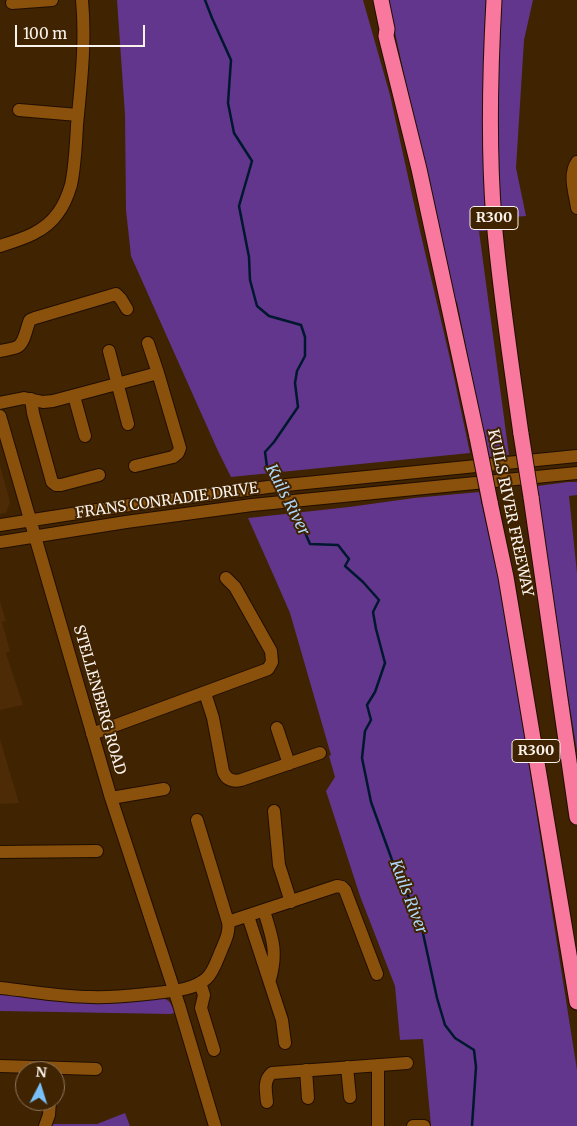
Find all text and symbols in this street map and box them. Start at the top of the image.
scale bar [18,15,148,47]
text: 100 m [23,24,67,43]
road number: R300 [470,207,518,230]
street label: KUILS RIVER FREEWAY [483,428,537,598]
water label: Kuils River [261,461,313,539]
street label: FRANS CONRADIE DRIVE [74,479,260,523]
street label: STELLENBERG ROAD [69,623,129,777]
road number: R300 [512,739,560,762]
water label: Kuils River [385,858,431,936]
north arrow [15,1061,65,1111]
text: N [35,1063,48,1082]

